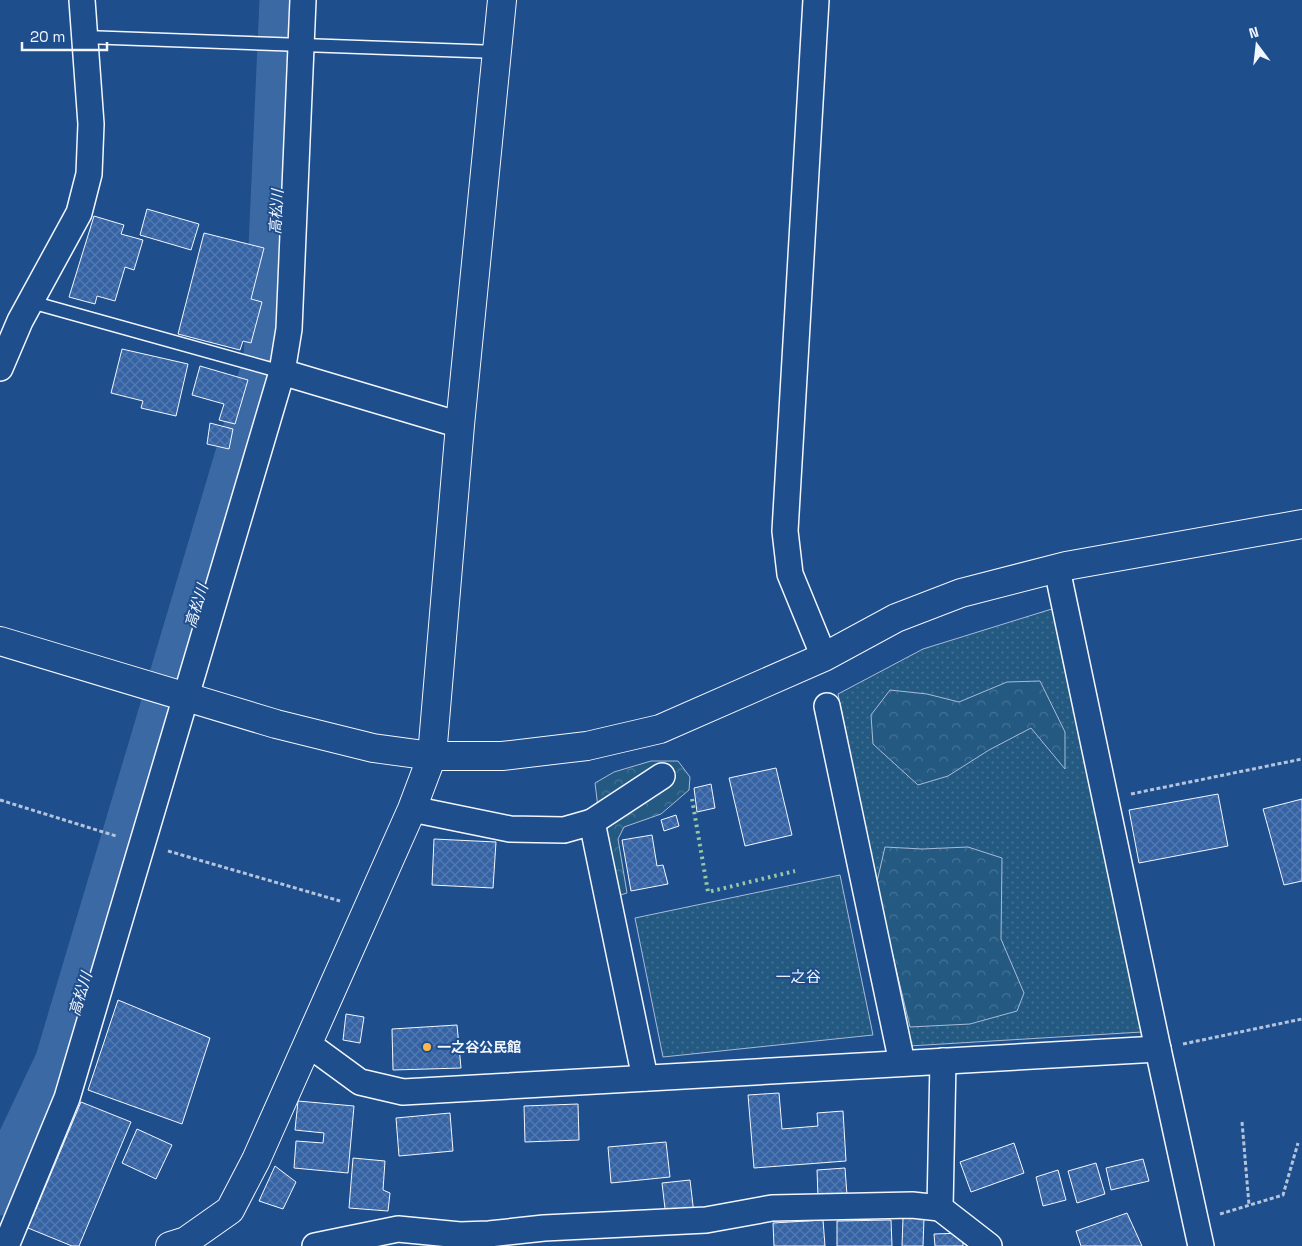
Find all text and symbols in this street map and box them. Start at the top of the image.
scale bar [22,20,108,52]
north arrow [1232,20,1282,70]
text: N [1247,23,1261,42]
text: 20 m [30,27,65,46]
water label: 高松川 [265,187,287,235]
water label: 高松川 [180,580,212,630]
district label: 一之谷 [775,967,821,986]
water label: 高松川 [64,968,96,1018]
place label: 一之谷公民館 [437,1038,521,1056]
marker: 一之谷公民館 [421,1041,433,1053]

